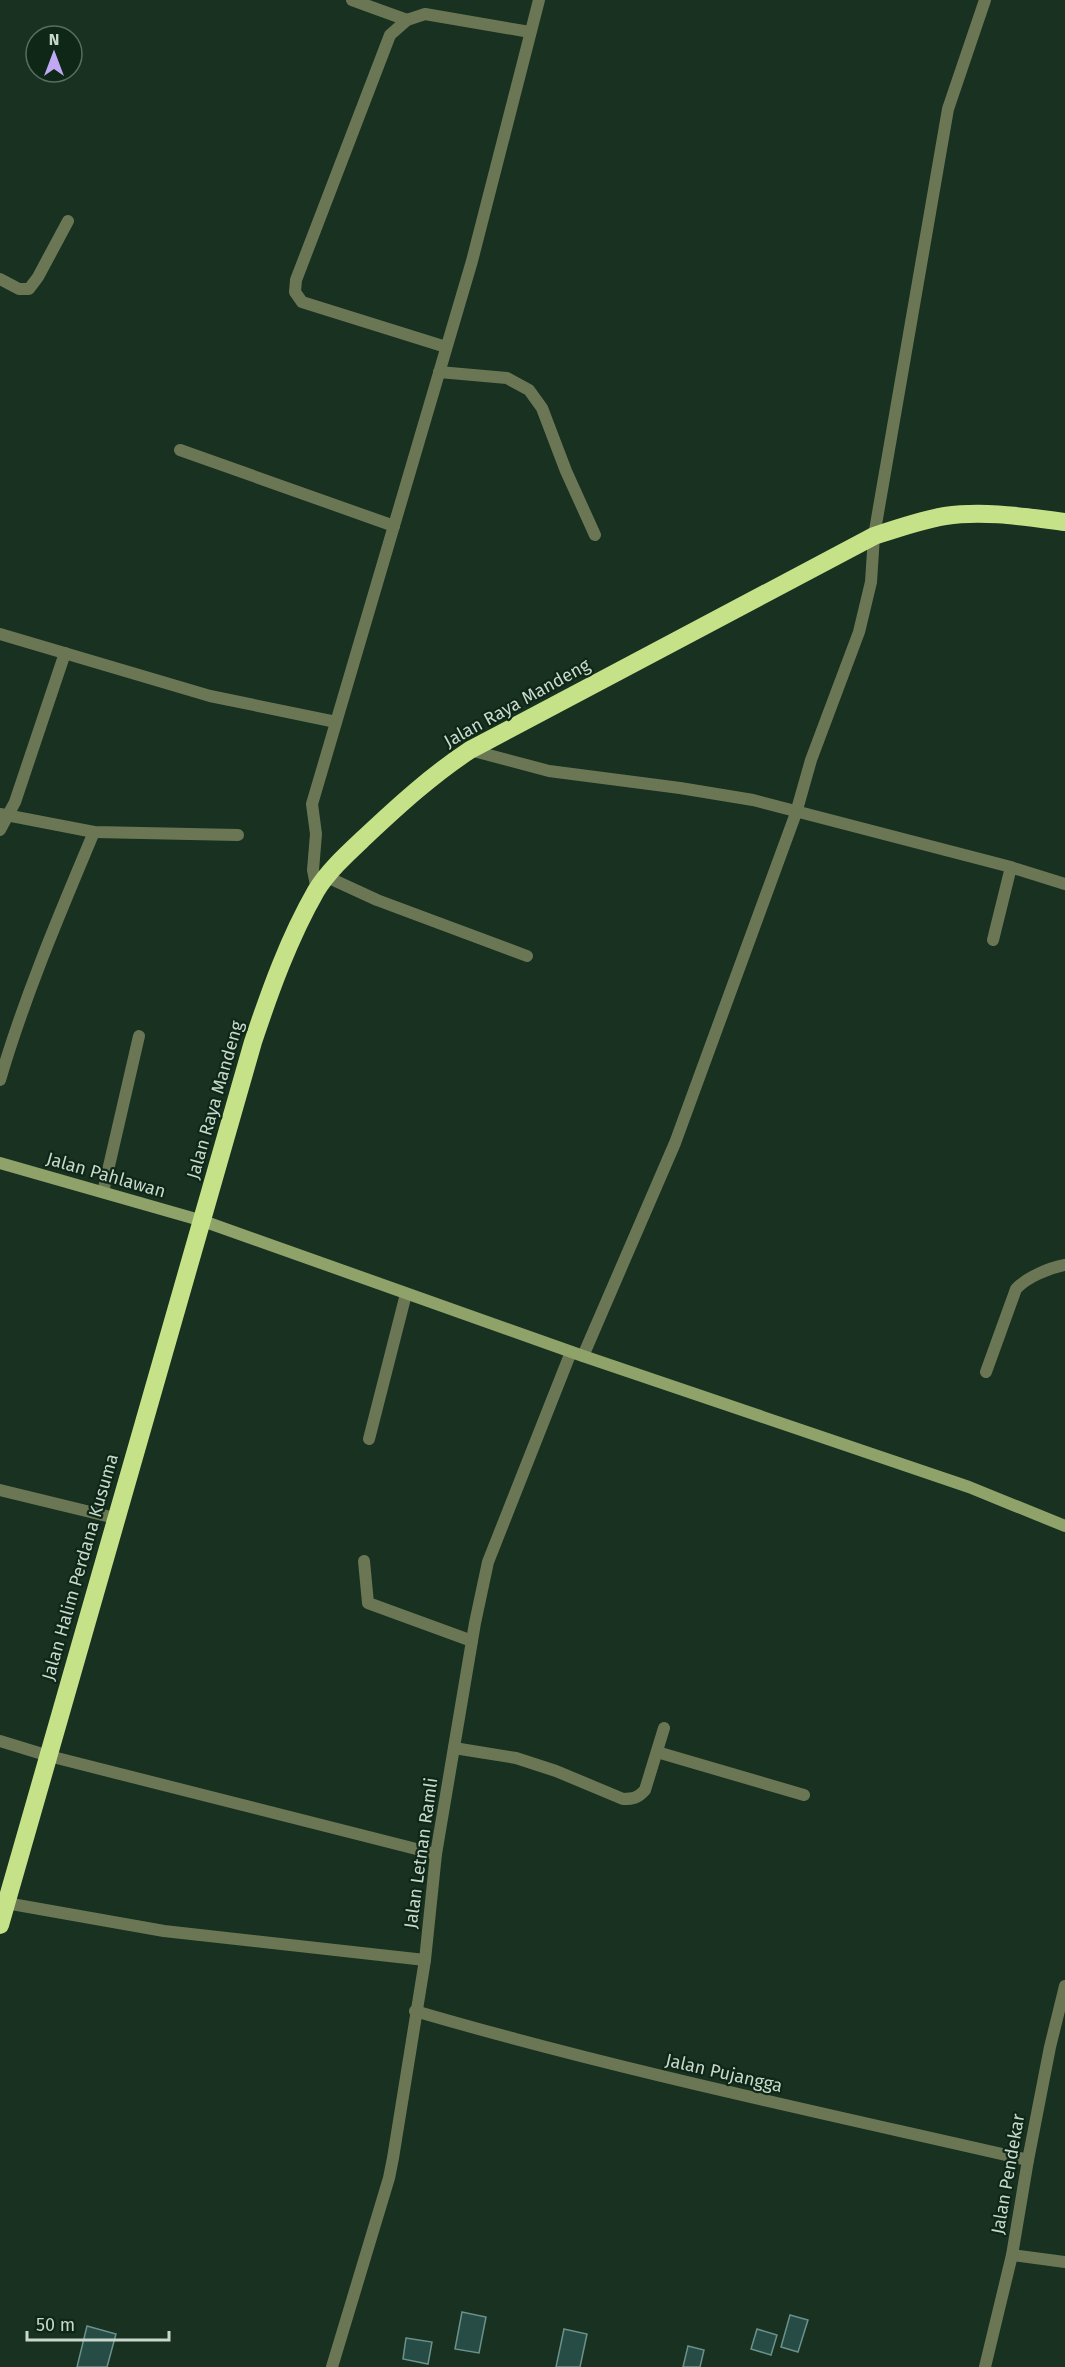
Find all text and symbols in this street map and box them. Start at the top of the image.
north arrow [24,24,84,84]
text: N [49,30,59,49]
street label: Jalan Raya Mandeng [440,653,594,752]
street label: Jalan Raya Mandeng [182,1018,248,1182]
street label: Jalan Pahlawan [44,1147,168,1203]
street label: Jalan Halim Perdana Kusuma [37,1451,123,1683]
street label: Jalan Letnan Ramli [400,1776,442,1930]
street label: Jalan Pujangga [663,2049,785,2097]
street label: Jalan Pendekar [987,2112,1029,2236]
scale bar [27,2304,170,2342]
text: 50 m [36,2314,75,2336]

